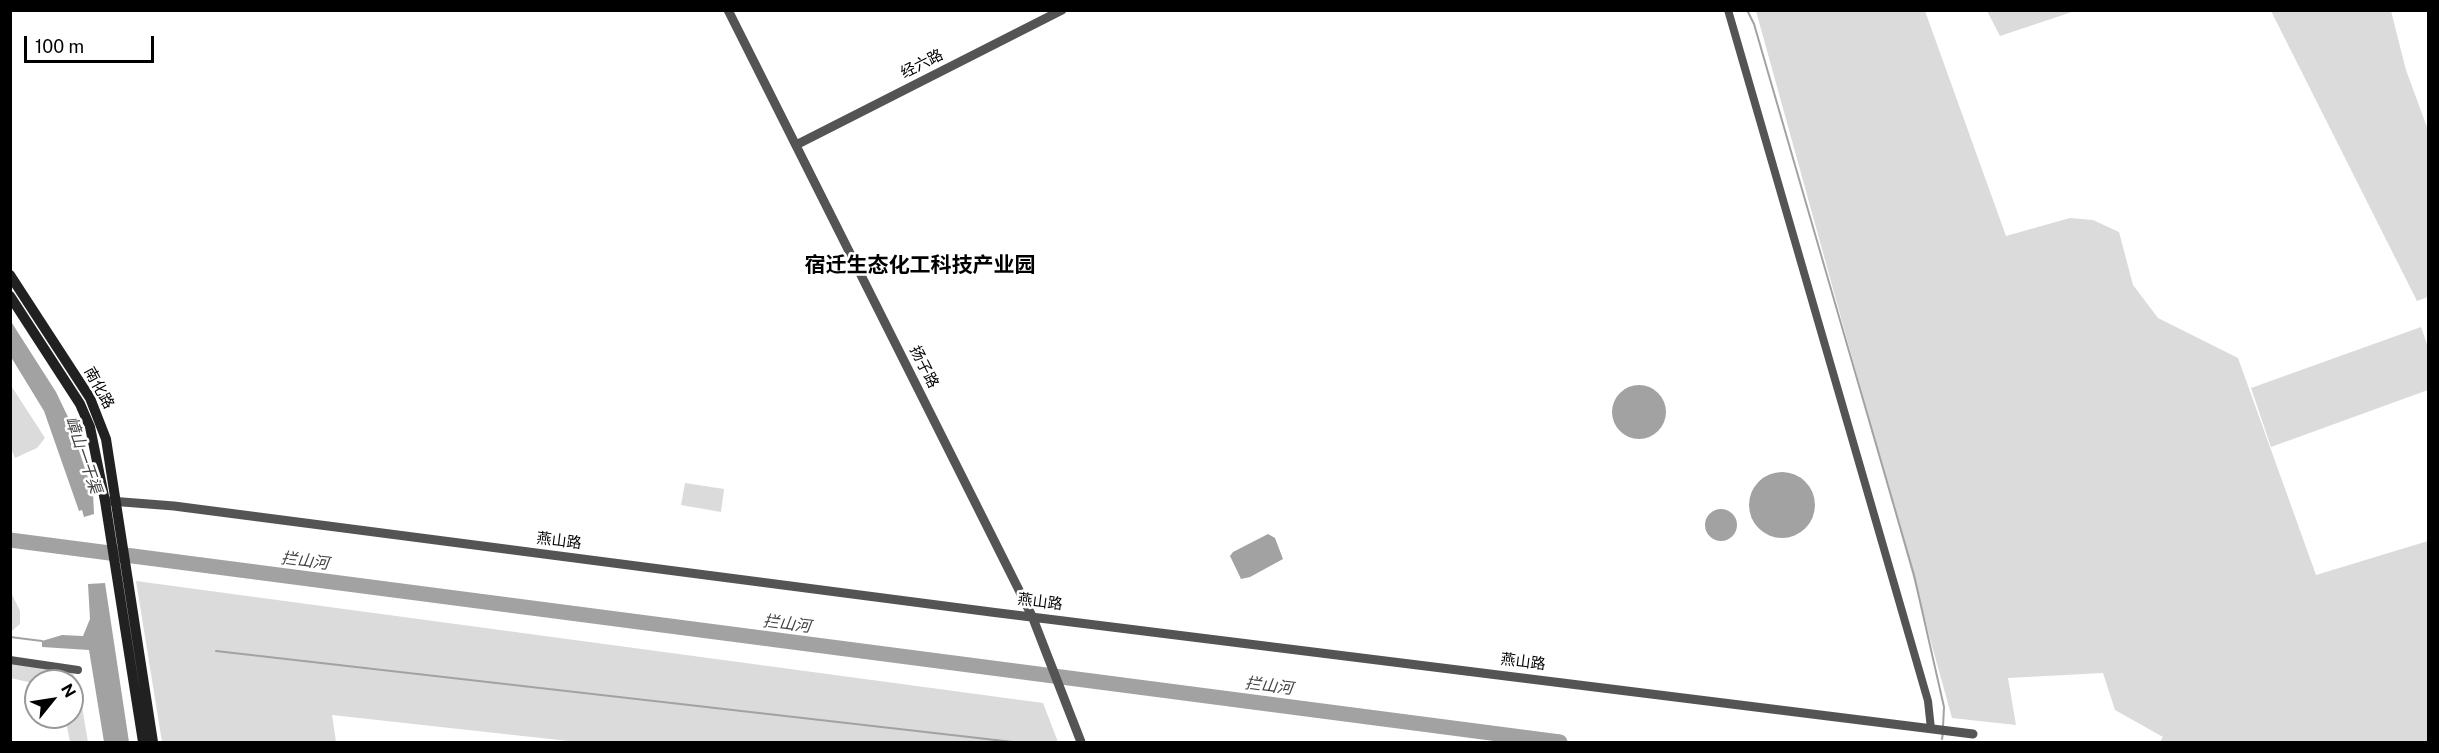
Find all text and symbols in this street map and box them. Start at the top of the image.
scale bar [27,24,158,62]
text: 100 m [35,36,84,57]
street label: 经六路 [898,46,946,82]
district label: 宿迁生态化工科技产业园 [805,253,1035,279]
street label: 扬子路 [906,343,942,391]
street label: 南化路 [80,364,118,412]
water label: 嶂山一干渠 [61,414,105,496]
street label: 燕山路 [536,529,582,553]
water label: 拦山河 [280,549,330,573]
street label: 燕山路 [1017,590,1063,614]
water label: 拦山河 [762,612,812,636]
street label: 燕山路 [1500,650,1546,674]
north arrow [24,669,84,729]
water label: 拦山河 [1244,674,1294,698]
text: N [57,681,80,701]

